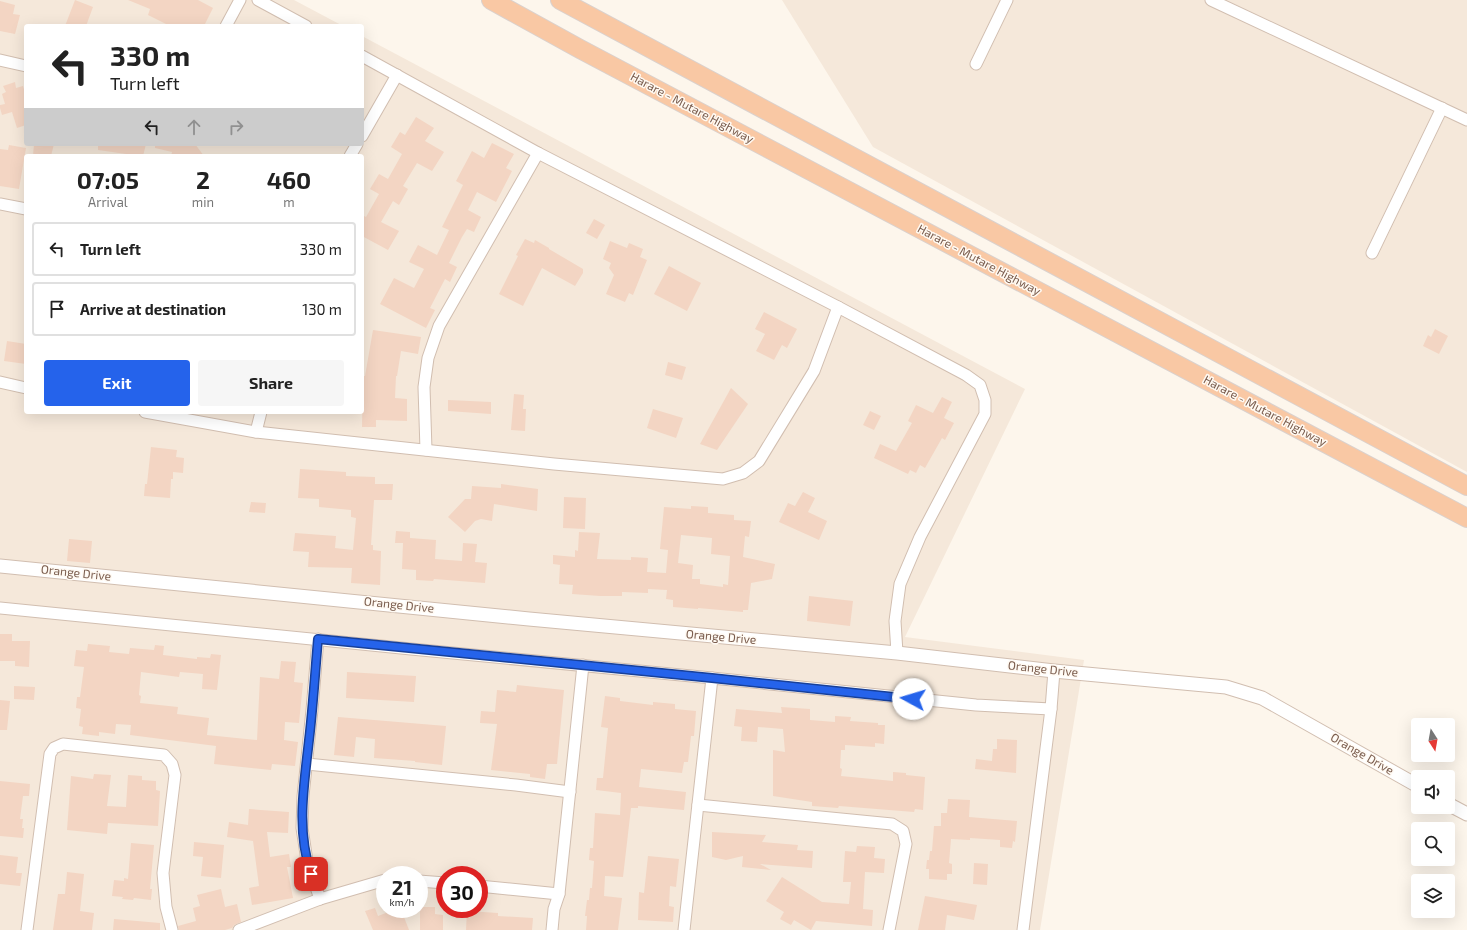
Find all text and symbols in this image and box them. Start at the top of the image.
text: 330 m [110,38,190,72]
icon: left [44,40,96,92]
street label: Harare - Mutare Highway [628,69,757,146]
text: Turn left [110,72,180,94]
icon: left [141,116,163,138]
icon: ahead [183,116,205,138]
icon: right [225,116,247,138]
text: 07:05 [77,165,139,194]
text: 2 [196,165,210,194]
text: 460 [267,165,311,194]
text: Arrival [88,194,128,210]
text: min [192,194,214,210]
text: m [283,194,295,210]
street label: Harare - Mutare Highway [915,221,1044,298]
icon: left [46,238,68,260]
text: Turn left [80,240,141,258]
text: 330 m [300,240,342,258]
icon: arrive [46,298,68,320]
text: Arrive at destination [80,300,226,318]
text: 130 m [302,300,342,318]
button: Exit [44,360,190,406]
button: Share [198,360,344,406]
street label: Harare - Mutare Highway [1201,372,1330,449]
street label: Orange Drive [40,561,112,583]
street label: Orange Drive [363,593,435,615]
street label: Orange Drive [685,626,757,646]
street label: Orange Drive [1007,657,1079,679]
position arrow [892,678,934,720]
north arrow [1411,718,1455,762]
map controls [1411,718,1455,918]
street label: Orange Drive [1328,729,1397,777]
button: sound [1411,770,1455,814]
button: search [1411,822,1455,866]
pin [294,857,328,891]
icon: arrive [300,863,322,885]
speed limit sign: 30 [436,866,488,918]
button: layers [1411,874,1455,918]
text: 21 [392,875,412,899]
text: km/h [390,896,414,908]

